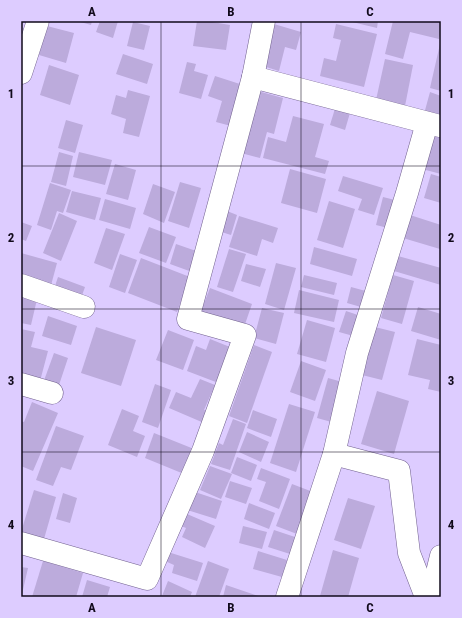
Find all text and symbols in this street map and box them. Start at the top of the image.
text: A [88,4,96,19]
text: B [227,4,235,19]
text: C [366,4,374,19]
text: 1 [8,86,14,101]
text: 1 [448,86,454,101]
text: 2 [8,230,15,245]
text: 2 [448,230,455,245]
text: 3 [8,373,14,388]
text: 3 [448,373,454,388]
text: 4 [8,517,15,532]
text: 4 [448,517,455,532]
text: A [88,600,96,615]
text: B [227,600,235,615]
text: C [366,600,374,615]

